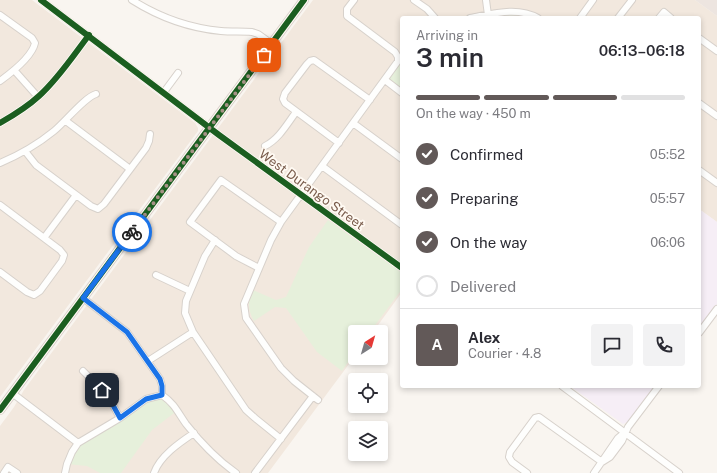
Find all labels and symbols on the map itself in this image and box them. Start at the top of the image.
pin [247,38,281,72]
street label: West Durango Street [256,146,367,233]
courier [112,212,152,252]
north arrow [348,325,388,365]
pin [85,373,119,407]

